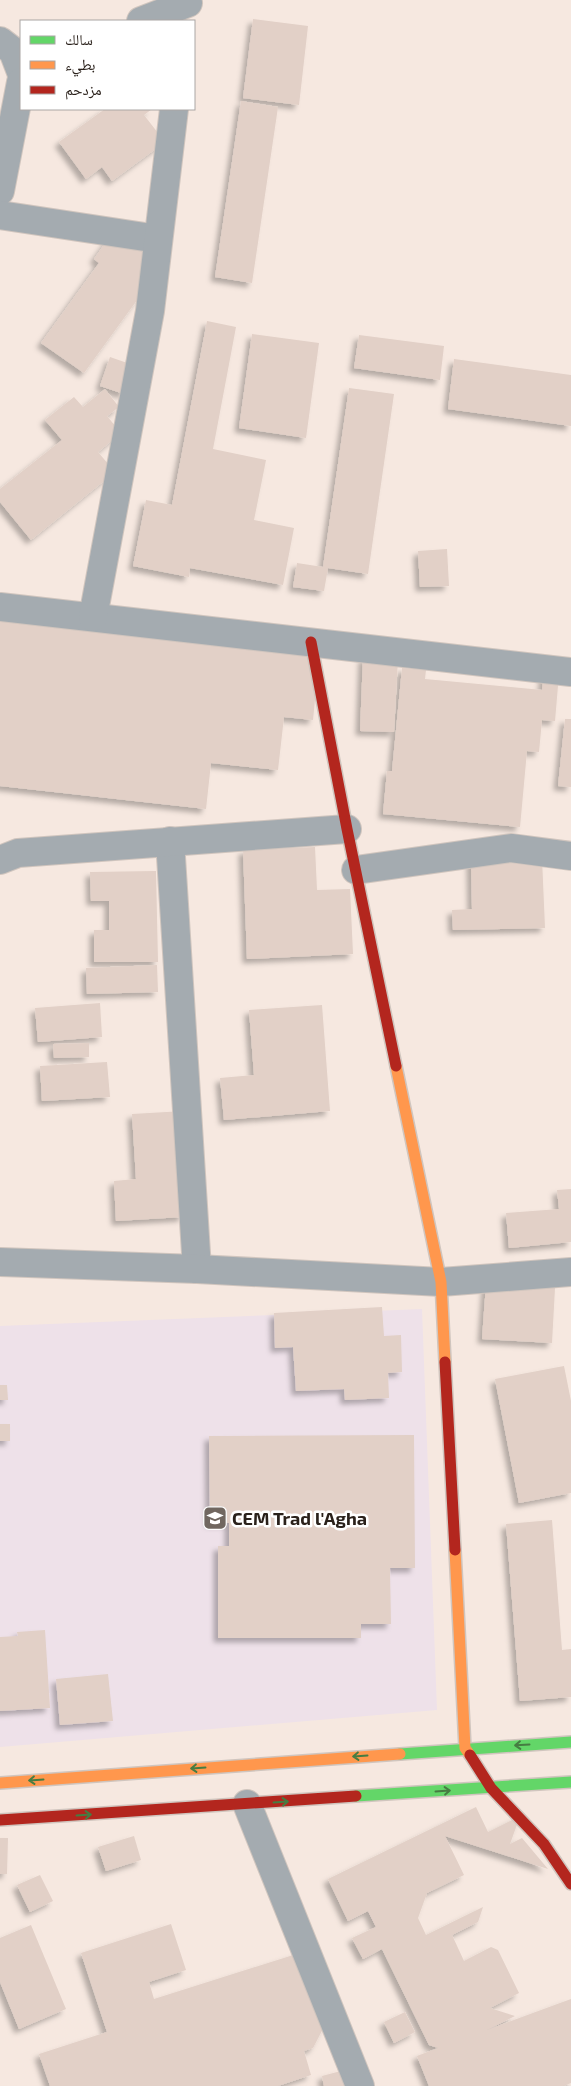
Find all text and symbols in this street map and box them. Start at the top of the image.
legend [20,20,195,110]
text: سالك [65,30,93,48]
text: بطيء [65,55,95,77]
text: مزدحم [65,80,102,100]
school or university icon: CEM Trad l'Agha [202,1505,228,1531]
place label: CEM Trad l'Agha [232,1507,367,1529]
one-way arrow [515,1740,531,1749]
one-way arrow [352,1751,368,1761]
one-way arrow [190,1763,206,1773]
one-way arrow [28,1775,44,1785]
one-way arrow [434,1786,450,1795]
one-way arrow [272,1797,288,1806]
one-way arrow [75,1810,91,1819]

